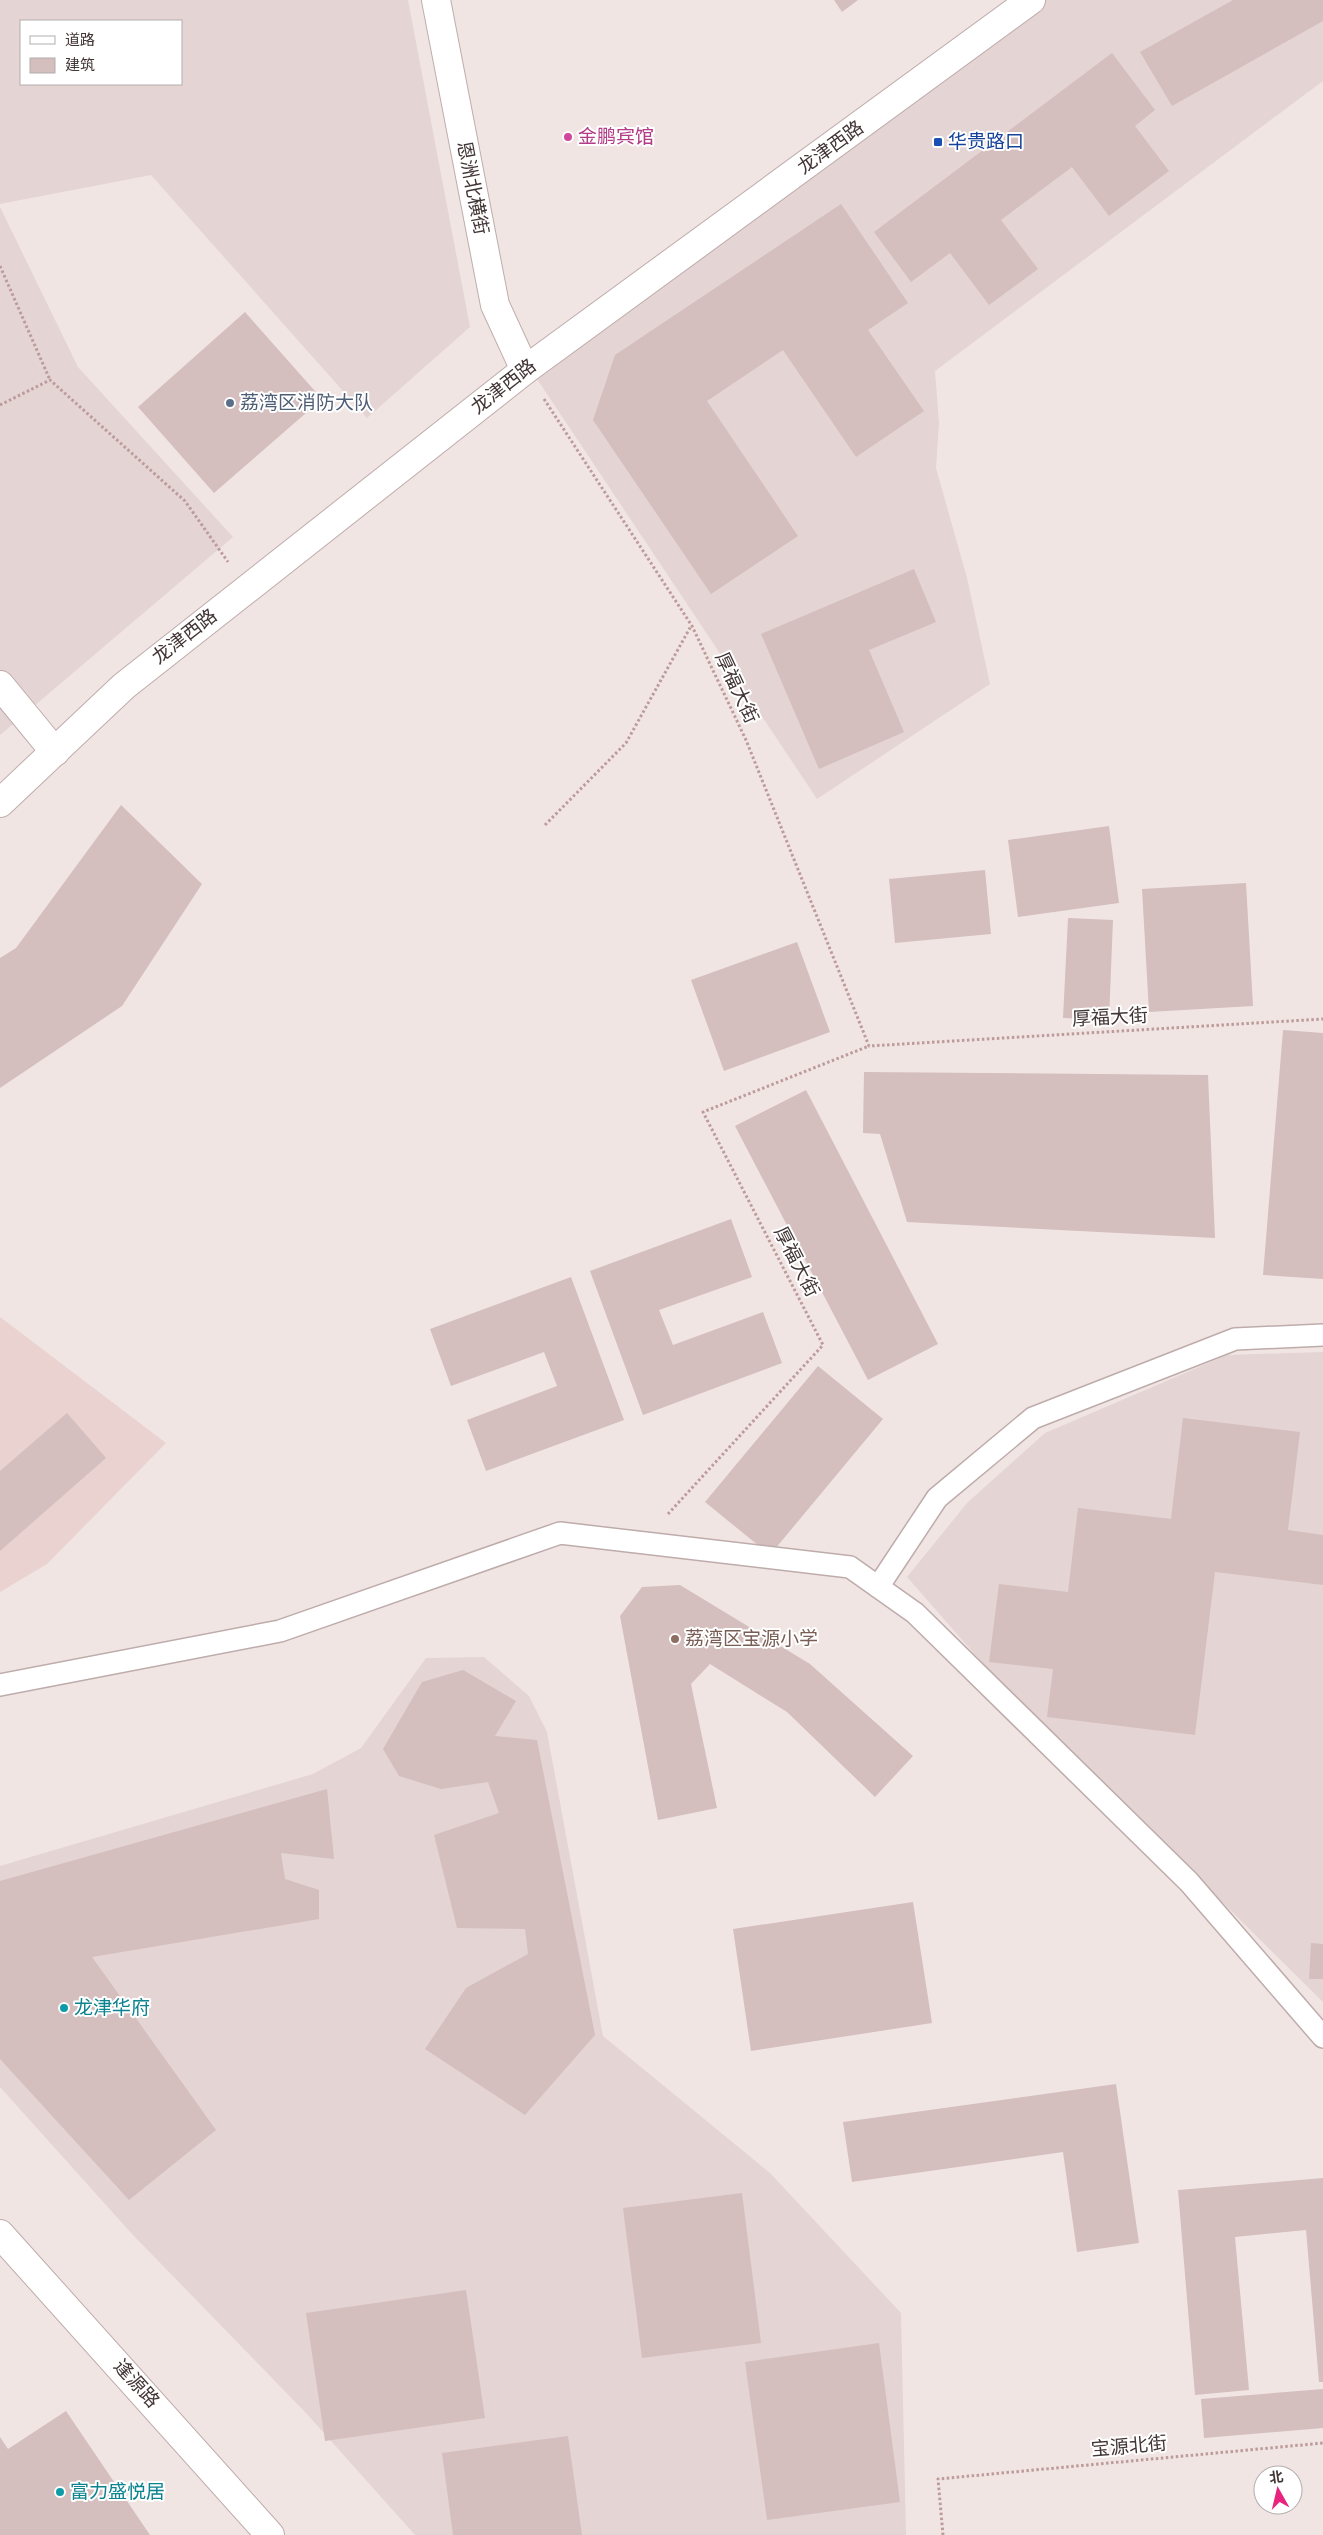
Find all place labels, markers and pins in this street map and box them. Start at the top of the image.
place label: 金鹏宾馆 [578,126,654,147]
marker: 金鹏宾馆 [562,131,574,143]
place label: 华贵路口 [948,131,1024,152]
marker: 华贵路口 [932,136,944,148]
place label: 荔湾区消防大队 [240,392,373,413]
marker: 荔湾区消防大队 [224,397,236,409]
place label: 荔湾区宝源小学 [685,1628,818,1649]
marker: 荔湾区宝源小学 [669,1633,681,1645]
place label: 龙津华府 [74,1997,150,2018]
marker: 龙津华府 [58,2002,70,2014]
place label: 富力盛悦居 [70,2481,165,2502]
marker: 富力盛悦居 [54,2486,66,2498]

